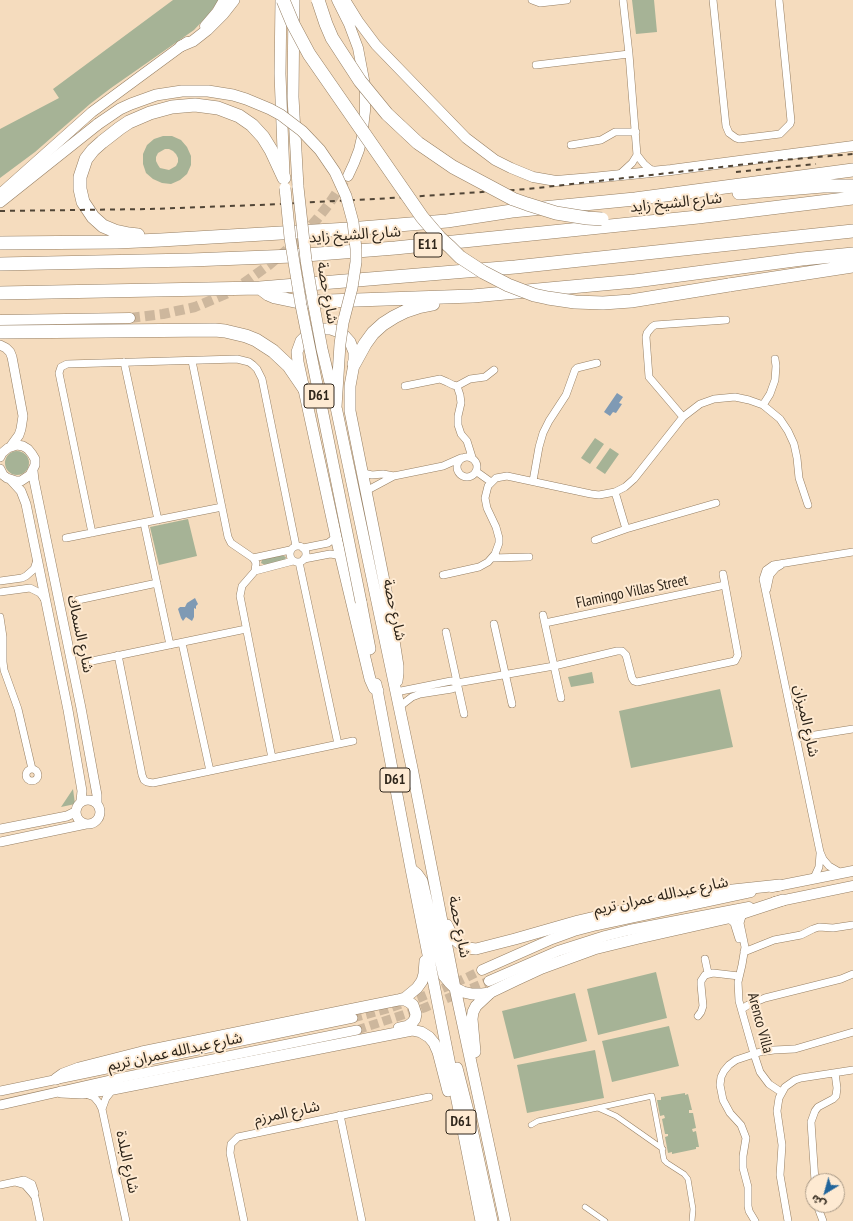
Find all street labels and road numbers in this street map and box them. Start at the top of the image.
street label: شارع الشيخ زايد [629,189,723,217]
street label: شارع الشيخ زايد [308,223,402,247]
road number: E11 [414,233,442,257]
street label: شارع حصة [313,261,341,325]
road number: D61 [304,384,334,408]
street label: Flamingo Villas Street [574,571,690,613]
street label: شارع حصة [379,577,409,643]
street label: شارع السماك [63,594,97,674]
street label: شارع الميزان [790,683,822,759]
road number: D61 [380,768,410,792]
street label: شارع عبدالله عمران تريم [592,873,730,919]
street label: شارع حصة [444,894,474,960]
street label: Arenco Villa [743,991,777,1055]
street label: شارع عبدالله عمران تريم [106,1029,244,1075]
street label: شارع المرزم [253,1097,321,1129]
road number: D61 [446,1110,476,1134]
street label: شارع البلدة [112,1129,142,1195]

